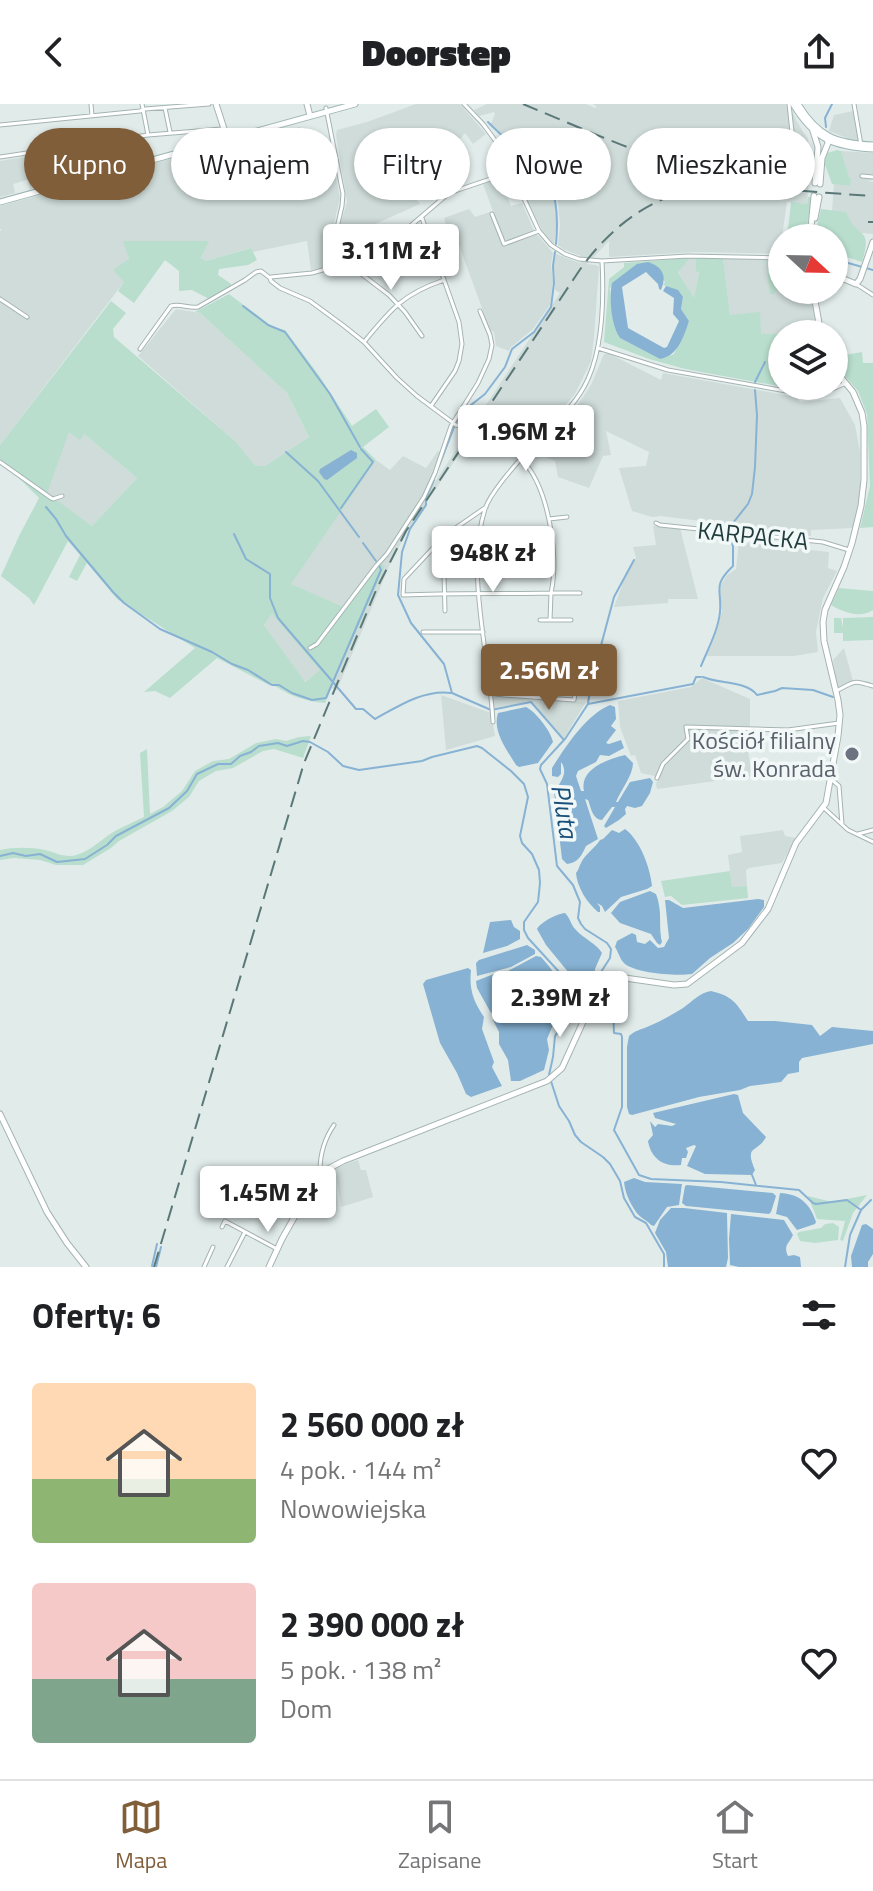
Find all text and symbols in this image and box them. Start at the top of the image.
text: Doorstep [362,25,511,80]
icon: back [32,30,76,74]
icon: share [797,30,841,74]
chip: Kupno [24,128,155,200]
chip: Wynajem [171,128,338,200]
chip: Filtry [354,128,470,200]
chip: Nowe [486,128,611,200]
chip: Mieszkanie [627,128,815,200]
pin: 3.11M zł [308,224,474,292]
north arrow [768,224,848,304]
map controls [768,224,848,400]
text: 3.11M zł [341,230,441,269]
button: layers [768,320,848,400]
pin: 1.96M zł [443,405,609,473]
text: 1.96M zł [476,411,576,450]
street label: KARPACKA [696,511,810,559]
pin: 948K zł [419,526,567,594]
text: 948K zł [450,532,536,571]
pin: 2.56M zł [466,644,632,712]
text: 2.56M zł [499,650,599,689]
place label: Kościół filialny św. Konrada [692,722,836,786]
marker: Kościół filialny św. Konrada [843,745,861,763]
water label: Pluta [541,781,589,843]
pin: 2.39M zł [477,971,643,1039]
text: 2.39M zł [510,977,610,1016]
pin: 1.45M zł [185,1166,351,1234]
text: 1.45M zł [218,1172,318,1211]
text: Oferty: 6 [32,1289,161,1341]
icon: filters [797,1293,841,1337]
text: 2 560 000 zł [280,1398,464,1450]
icon: home [96,1415,192,1511]
icon: heart [797,1441,841,1485]
text: 4 pok. · 144 m² [280,1450,441,1489]
text: Nowowiejska [280,1489,426,1528]
text: 2 390 000 zł [280,1598,464,1650]
icon: home [96,1615,192,1711]
icon: heart [797,1641,841,1685]
text: 5 pok. · 138 m² [280,1650,441,1689]
text: Dom [280,1689,332,1728]
tab: Mapa [115,1795,167,1877]
tab: Zapisane [398,1795,481,1877]
tab: Start [712,1795,758,1877]

